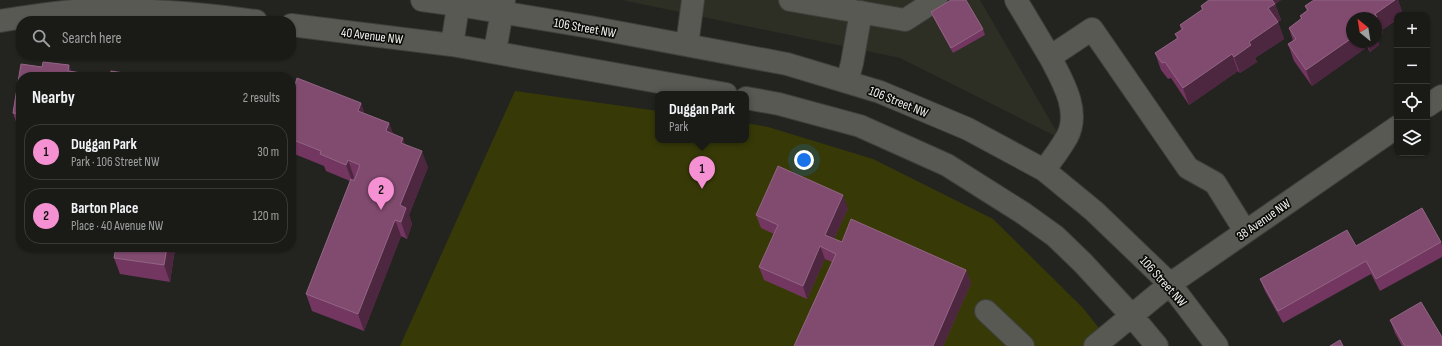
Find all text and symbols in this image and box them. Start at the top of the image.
north arrow [1346,12,1382,48]
map controls [1394,12,1430,156]
button: + [1394,12,1430,48]
street label: 106 Street NW [553,15,618,41]
search box [16,16,296,60]
street label: 40 Avenue NW [340,24,404,48]
icon: search [30,27,52,49]
text: Search here [62,29,122,48]
button: − [1394,48,1430,84]
street label: 106 Street NW [867,83,931,121]
button: locate [1394,84,1430,120]
text: Nearby [32,88,75,108]
text: 2 results [243,90,280,106]
popup [655,91,749,143]
text: Duggan Park [669,100,735,119]
text: Park [669,119,688,135]
button: layers [1394,120,1430,156]
text: Duggan Park [71,135,137,154]
text: 1 [43,144,49,160]
text: 30 m [257,144,279,160]
your location [794,150,814,170]
text: Park · 106 Street NW [71,154,159,170]
pin: 1 [689,156,715,189]
pin: 2 [368,177,394,210]
street label: 38 Avenue NW [1234,195,1294,244]
text: Barton Place [71,199,138,218]
text: 2 [43,208,49,224]
text: 120 m [253,208,279,224]
text: Place · 40 Avenue NW [71,218,163,234]
street label: 106 Street NW [1136,253,1191,311]

